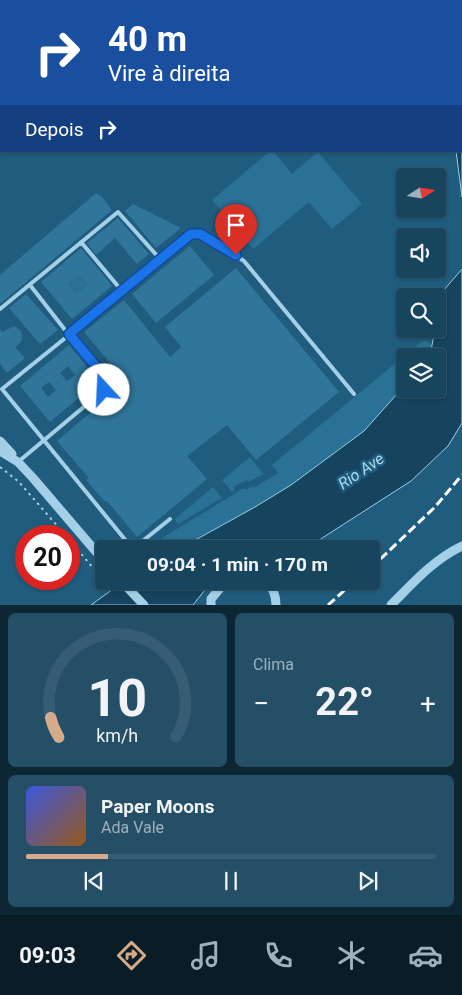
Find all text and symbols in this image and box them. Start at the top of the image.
text: 40 m [108,19,187,60]
icon: right [25,20,90,85]
text: Vire à direita [108,61,230,86]
icon: right [93,115,121,143]
text: Depois [25,118,83,141]
north arrow [396,168,446,218]
map controls [396,168,446,398]
pin [215,204,257,255]
icon: arrive [222,211,250,239]
button: sound [396,228,446,278]
button: search [396,288,446,338]
button: layers [396,348,446,398]
position arrow [77,363,129,415]
water label: Rio Ave [334,449,388,493]
speed limit sign: 20 [15,525,80,590]
text: 09:04 · 1 min · 170 m [147,553,328,576]
text: Clima [253,655,294,674]
text: 10 [88,668,147,729]
text: 22° [315,680,374,724]
text: − [253,687,269,720]
text: + [420,687,436,720]
text: km/h [97,725,138,746]
text: Paper Moons [101,795,214,818]
text: Ada Vale [101,818,164,837]
icon: previous [80,867,108,895]
icon: pause [217,867,245,895]
icon: next [354,867,382,895]
icon: directions [114,938,149,973]
icon: music [188,938,223,973]
icon: phone [261,938,296,973]
icon: climate [334,938,369,973]
icon: car [408,938,443,973]
text: 09:03 [19,943,76,968]

